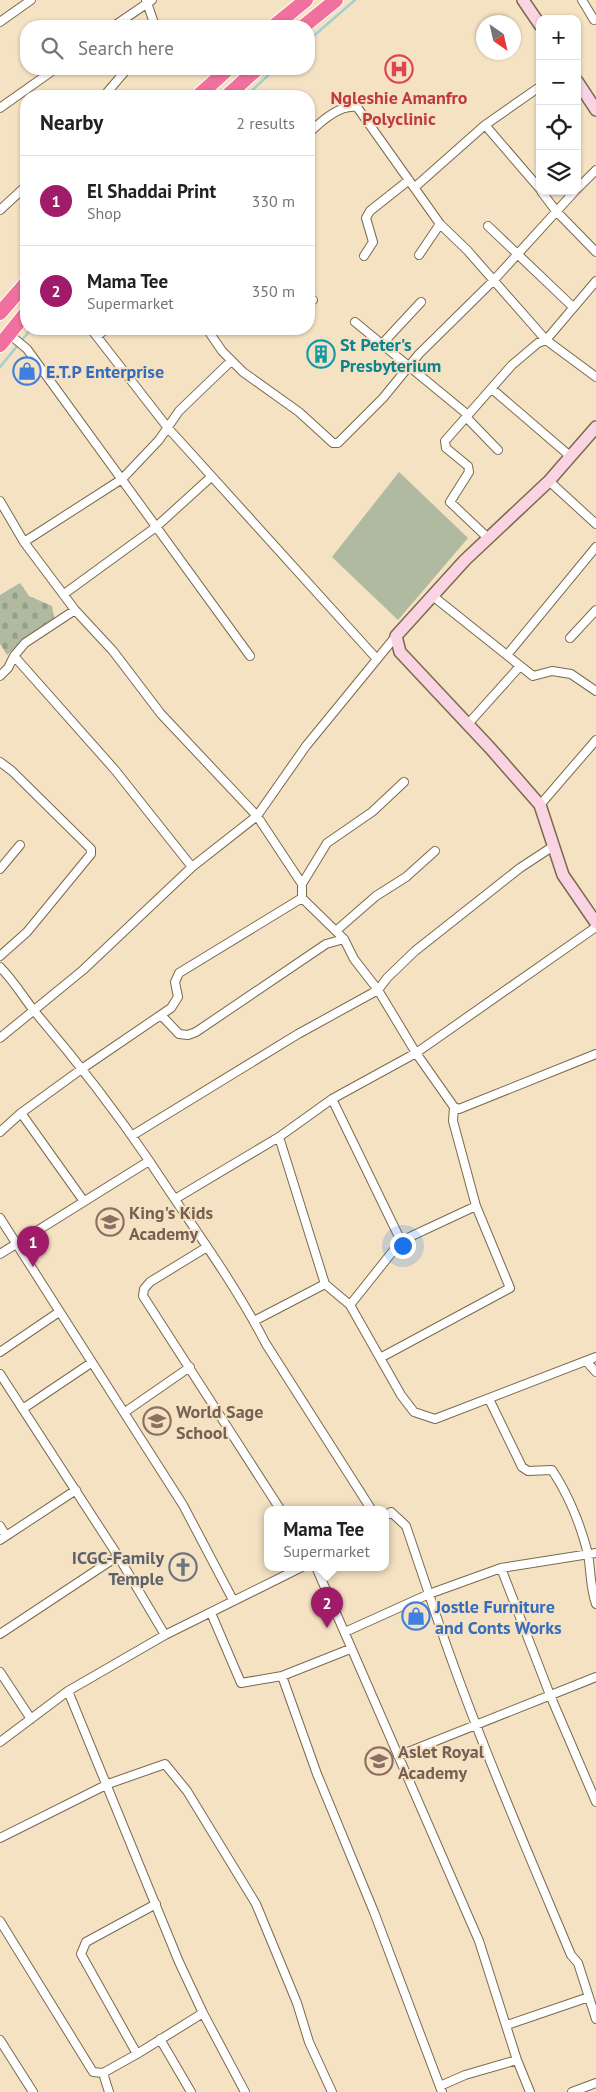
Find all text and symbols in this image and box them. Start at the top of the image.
north arrow [476,15,521,60]
map controls [536,15,581,195]
button: + [536,15,581,60]
search box [20,20,315,75]
icon: search [38,34,66,62]
text: Search here [78,36,174,60]
hospital icon: Ngleshie Amanfro Polyclinic [384,54,414,84]
button: − [536,60,581,105]
place label: Ngleshie Amanfro Polyclinic [330,86,468,130]
button: locate [536,105,581,150]
text: Nearby [40,109,103,136]
text: 2 results [236,113,295,133]
button: layers [536,150,581,195]
text: El Shaddai Print [87,179,216,203]
text: 1 [51,191,61,211]
text: 330 m [252,191,295,211]
text: Shop [87,203,121,223]
text: Mama Tee [87,269,168,293]
text: 2 [51,281,61,301]
text: 350 m [252,281,295,301]
text: Supermarket [87,293,174,313]
place label: St Peter's Presbyterium [340,333,441,377]
building icon: St Peter's Presbyterium [306,339,336,369]
shop icon: E.T.P Enterprise [12,356,42,386]
place label: E.T.P Enterprise [46,360,164,383]
place label: King's Kids Academy [129,1201,214,1245]
school or university icon: King's Kids Academy [95,1207,125,1237]
pin: 1 [17,1226,49,1267]
your location [390,1233,416,1259]
place label: World Sage School [176,1400,263,1444]
school or university icon: World Sage School [142,1406,172,1436]
popup [264,1506,389,1571]
text: Mama Tee [283,1517,364,1541]
text: Supermarket [283,1541,370,1561]
place label: ICGC-Family Temple [72,1546,164,1590]
church icon: ICGC-Family Temple [168,1552,198,1582]
pin: 2 [311,1587,343,1628]
place label: Jostle Furniture and Conts Works [434,1595,562,1639]
shop icon: Jostle Furniture and Conts Works [401,1601,431,1631]
place label: Aslet Royal Academy [398,1740,485,1784]
school or university icon: Aslet Royal Academy [364,1746,394,1776]

